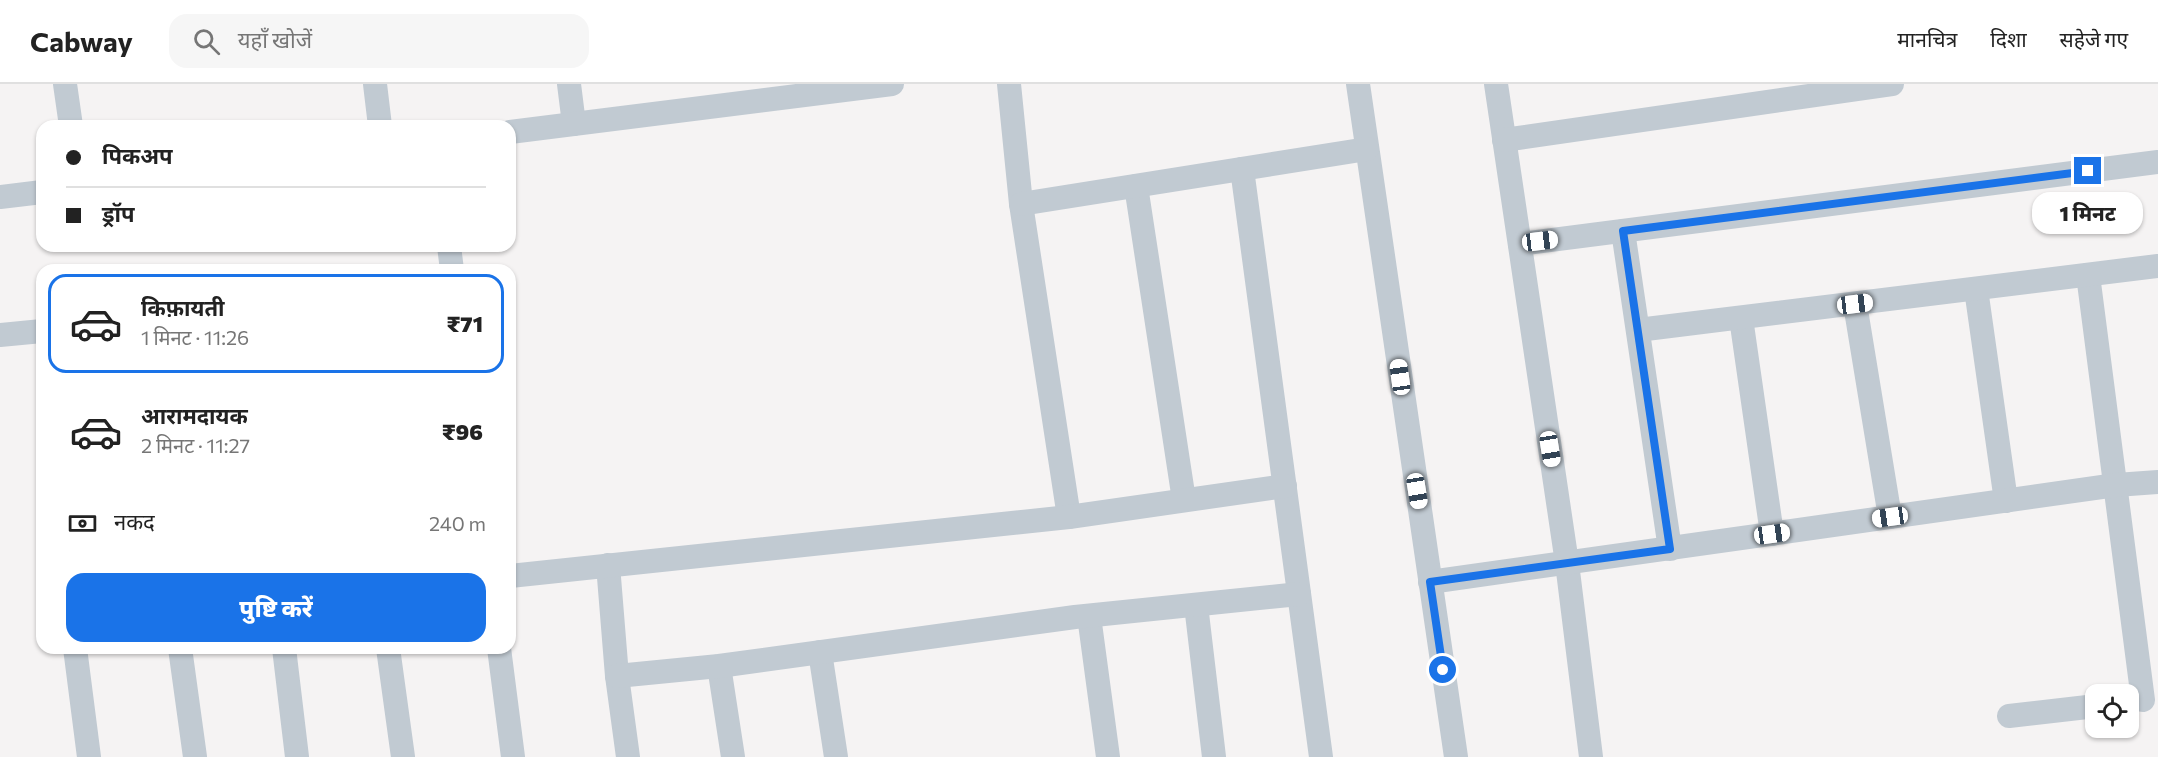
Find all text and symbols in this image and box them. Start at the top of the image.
search box [169,14,589,68]
text: Cabway [30,24,133,58]
icon: search [190,25,223,58]
text: यहाँ खोजें [238,26,312,53]
text: मानचित्र [1897,26,1957,51]
text: दिशा [1990,26,2027,51]
text: सहेजे गए [2060,26,2128,51]
text: पिकअप [102,142,173,169]
route end [2074,157,2101,184]
callout: 1 मिनट [2032,192,2144,234]
text: ड्रॉप [102,200,135,227]
text: 1 मिनट [2059,201,2116,225]
car [1521,230,1559,252]
car [1836,293,1874,315]
text: किफ़ायती [141,294,225,321]
icon: car [69,297,123,351]
text: ₹71 [446,310,483,337]
text: 1 मिनट · 11:26 [141,325,249,349]
car [1389,358,1411,396]
text: आरामदायक [141,402,248,429]
icon: car [69,405,123,459]
text: ₹96 [442,418,483,445]
car [1538,430,1562,468]
text: 2 मिनट · 11:27 [141,433,250,457]
car [1405,472,1429,510]
car [1871,506,1909,528]
icon: cash [66,507,99,540]
text: नकद [114,508,155,535]
text: 240 m [429,511,486,535]
car [1753,523,1791,545]
button: पुष्टि करें [66,573,486,642]
route start [1429,656,1456,683]
map controls [2085,684,2139,738]
button: locate [2085,684,2139,738]

